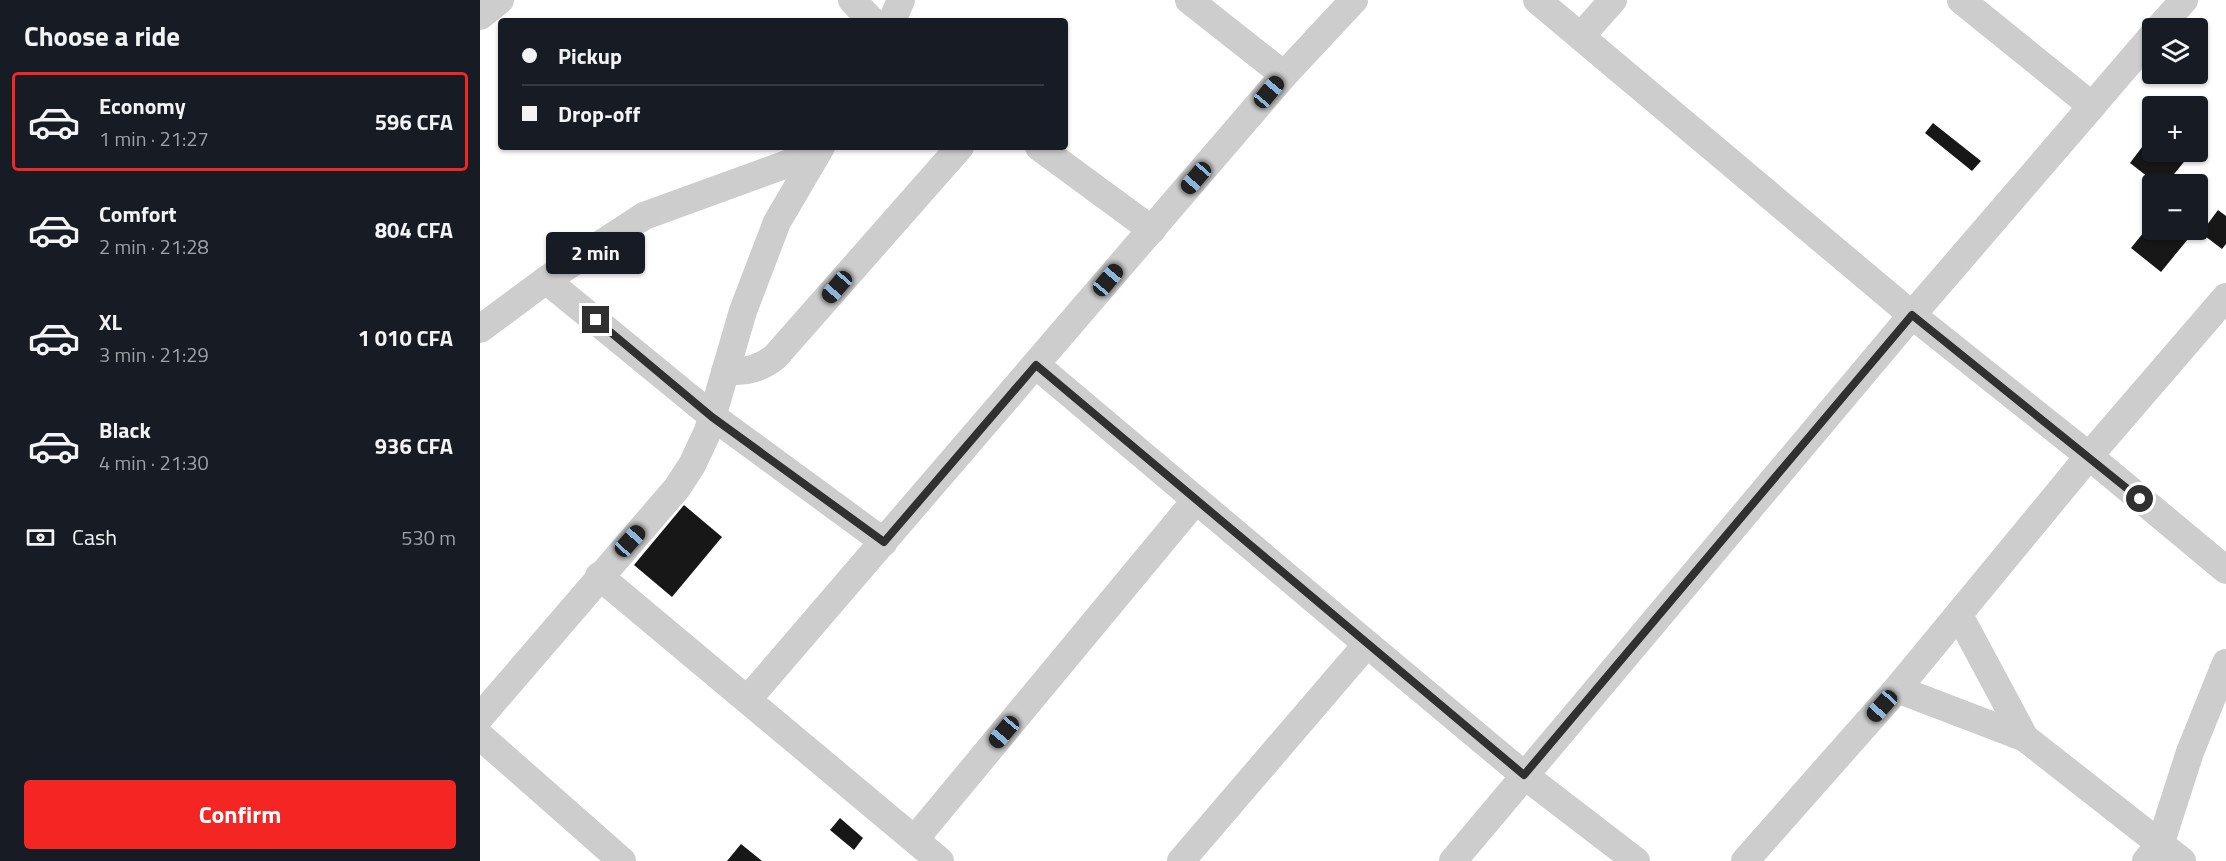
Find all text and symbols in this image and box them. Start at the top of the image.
text: Choose a ride [24,15,180,56]
map controls [2142,18,2208,240]
button: layers [2142,18,2208,84]
text: Pickup [558,39,622,73]
car [1251,72,1287,112]
text: Economy [99,89,186,123]
icon: car [27,95,81,149]
button: + [2142,96,2208,162]
text: Drop-off [558,97,640,131]
text: 596 CFA [375,105,453,139]
text: 1 min · 21:27 [99,123,209,154]
car [1177,159,1215,197]
button: − [2142,174,2208,240]
text: Comfort [99,197,177,231]
icon: car [27,203,81,257]
text: 804 CFA [375,213,453,247]
text: 2 min · 21:28 [99,231,209,262]
callout: 2 min [546,233,646,275]
text: 2 min [571,237,620,268]
car [1090,260,1126,300]
car [818,268,856,306]
text: XL [99,305,122,339]
route end [582,306,609,333]
icon: car [27,311,81,365]
text: 1 010 CFA [358,321,453,355]
text: 3 min · 21:29 [99,339,209,370]
text: Black [99,413,151,447]
icon: car [27,419,81,473]
text: 936 CFA [375,429,453,463]
text: 4 min · 21:30 [99,447,209,478]
route start [2126,485,2153,512]
text: Cash [72,520,117,554]
icon: cash [24,521,57,554]
text: 530 m [401,522,456,553]
car [611,522,649,560]
car [1863,687,1901,725]
car [986,712,1022,752]
button: Confirm [24,780,456,849]

